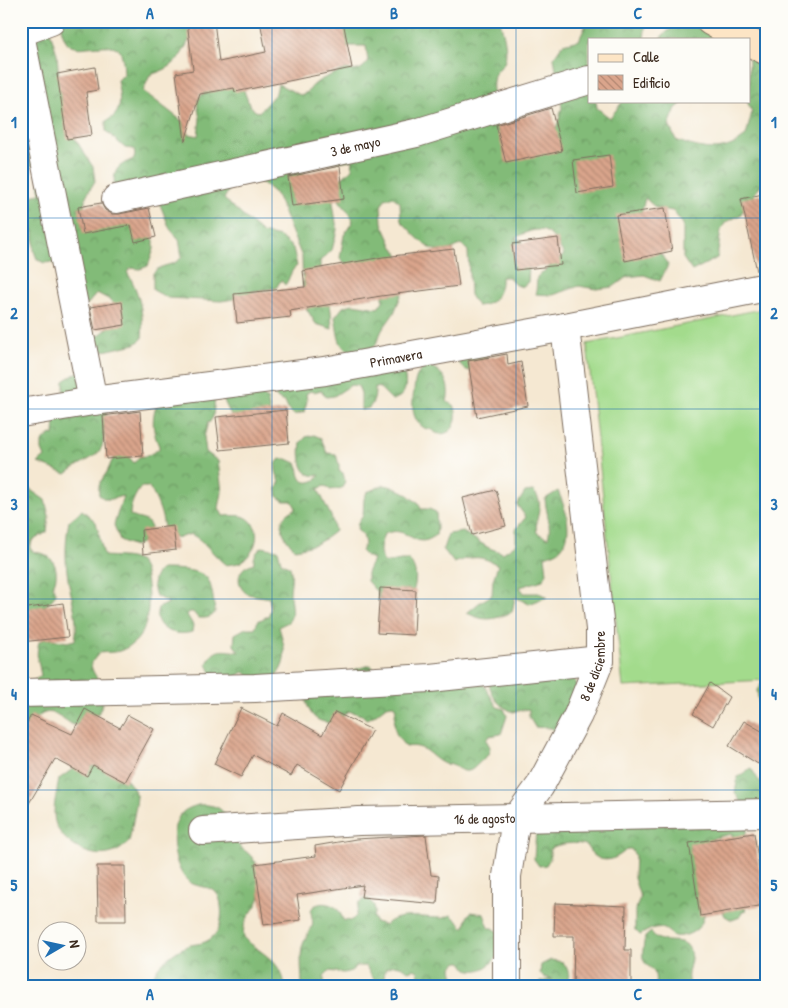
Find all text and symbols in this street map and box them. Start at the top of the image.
text: A [146,2,154,24]
text: B [390,2,398,24]
text: C [634,2,643,24]
legend [588,38,750,102]
text: Calle [633,46,660,67]
text: Edificio [633,72,670,93]
text: 1 [11,111,17,133]
text: 1 [771,111,777,133]
street label: 3 de mayo [329,131,382,161]
text: 2 [10,302,18,324]
text: 2 [770,302,778,324]
street label: Primavera [368,343,424,372]
text: 3 [10,493,18,515]
text: 3 [770,493,778,515]
street label: 8 de diciembre [575,631,610,704]
text: 4 [11,683,17,705]
text: 4 [771,683,777,705]
street label: 16 de agosto [454,808,516,828]
text: 5 [11,874,18,896]
text: 5 [771,874,778,896]
north arrow [38,920,88,970]
text: N [65,939,85,950]
text: A [146,983,154,1005]
text: B [390,983,398,1005]
text: C [634,983,643,1005]

